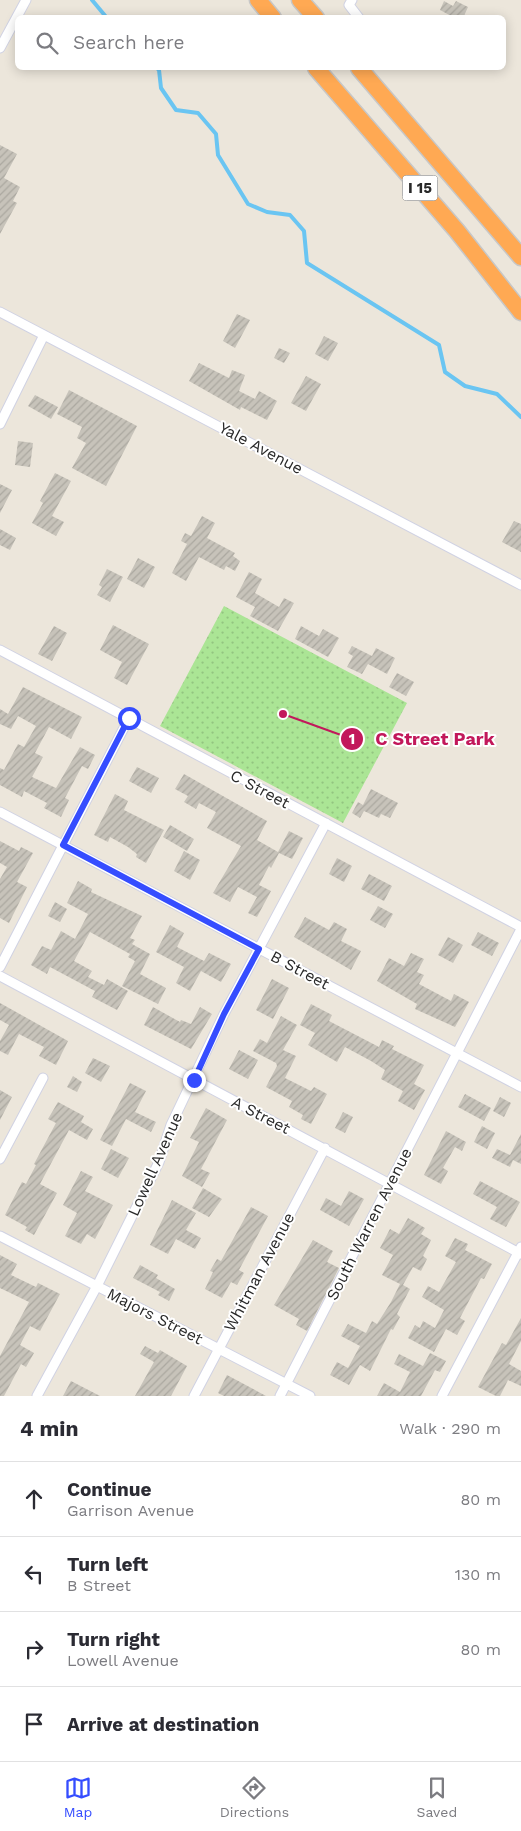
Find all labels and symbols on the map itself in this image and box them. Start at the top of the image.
road number: I 15 [402,176,438,200]
street label: Yale Avenue [216,418,306,478]
route start [118,707,141,730]
callout: C Street Park [340,722,504,755]
text: C Street Park [375,728,496,749]
text: 1 [349,730,355,748]
street label: C Street [227,765,293,813]
street label: B Street [267,947,333,994]
route end [183,1069,206,1092]
street label: A Street [228,1092,294,1138]
street label: Lowell Avenue [124,1109,186,1219]
street label: South Warren Avenue [322,1145,416,1303]
street label: Whitman Avenue [220,1209,298,1335]
street label: Majors Street [104,1284,206,1348]

